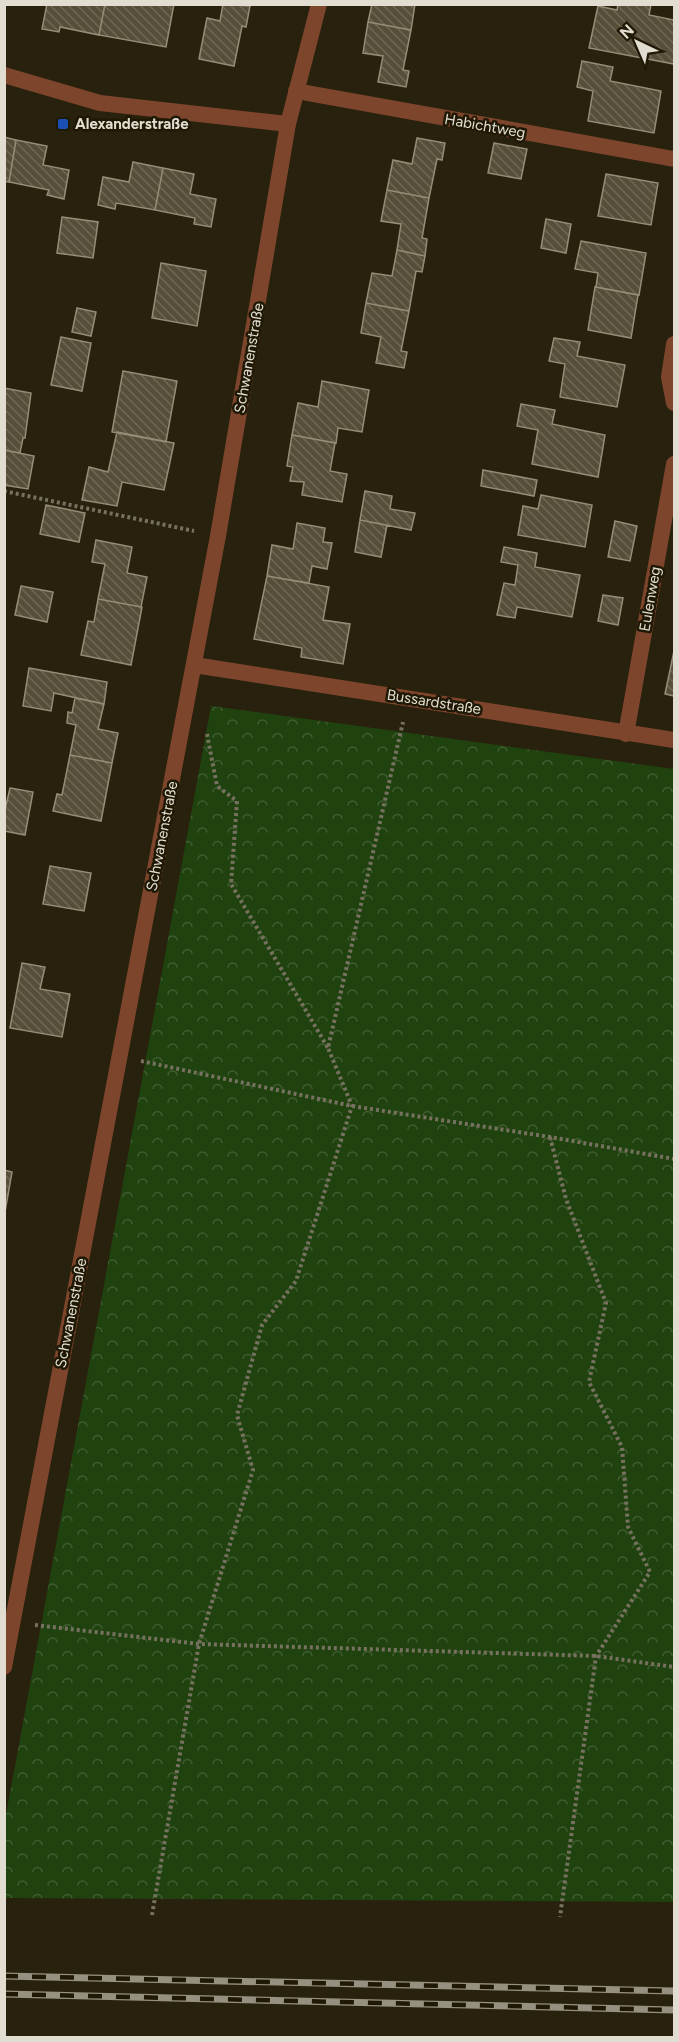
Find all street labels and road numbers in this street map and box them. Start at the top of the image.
street label: Habichtweg [443,110,527,142]
street label: Schwanenstraße [230,301,268,415]
street label: Eulenweg [635,565,665,633]
street label: Bussardstraße [386,686,482,718]
street label: Schwanenstraße [143,779,181,893]
street label: Schwanenstraße [52,1256,90,1370]

